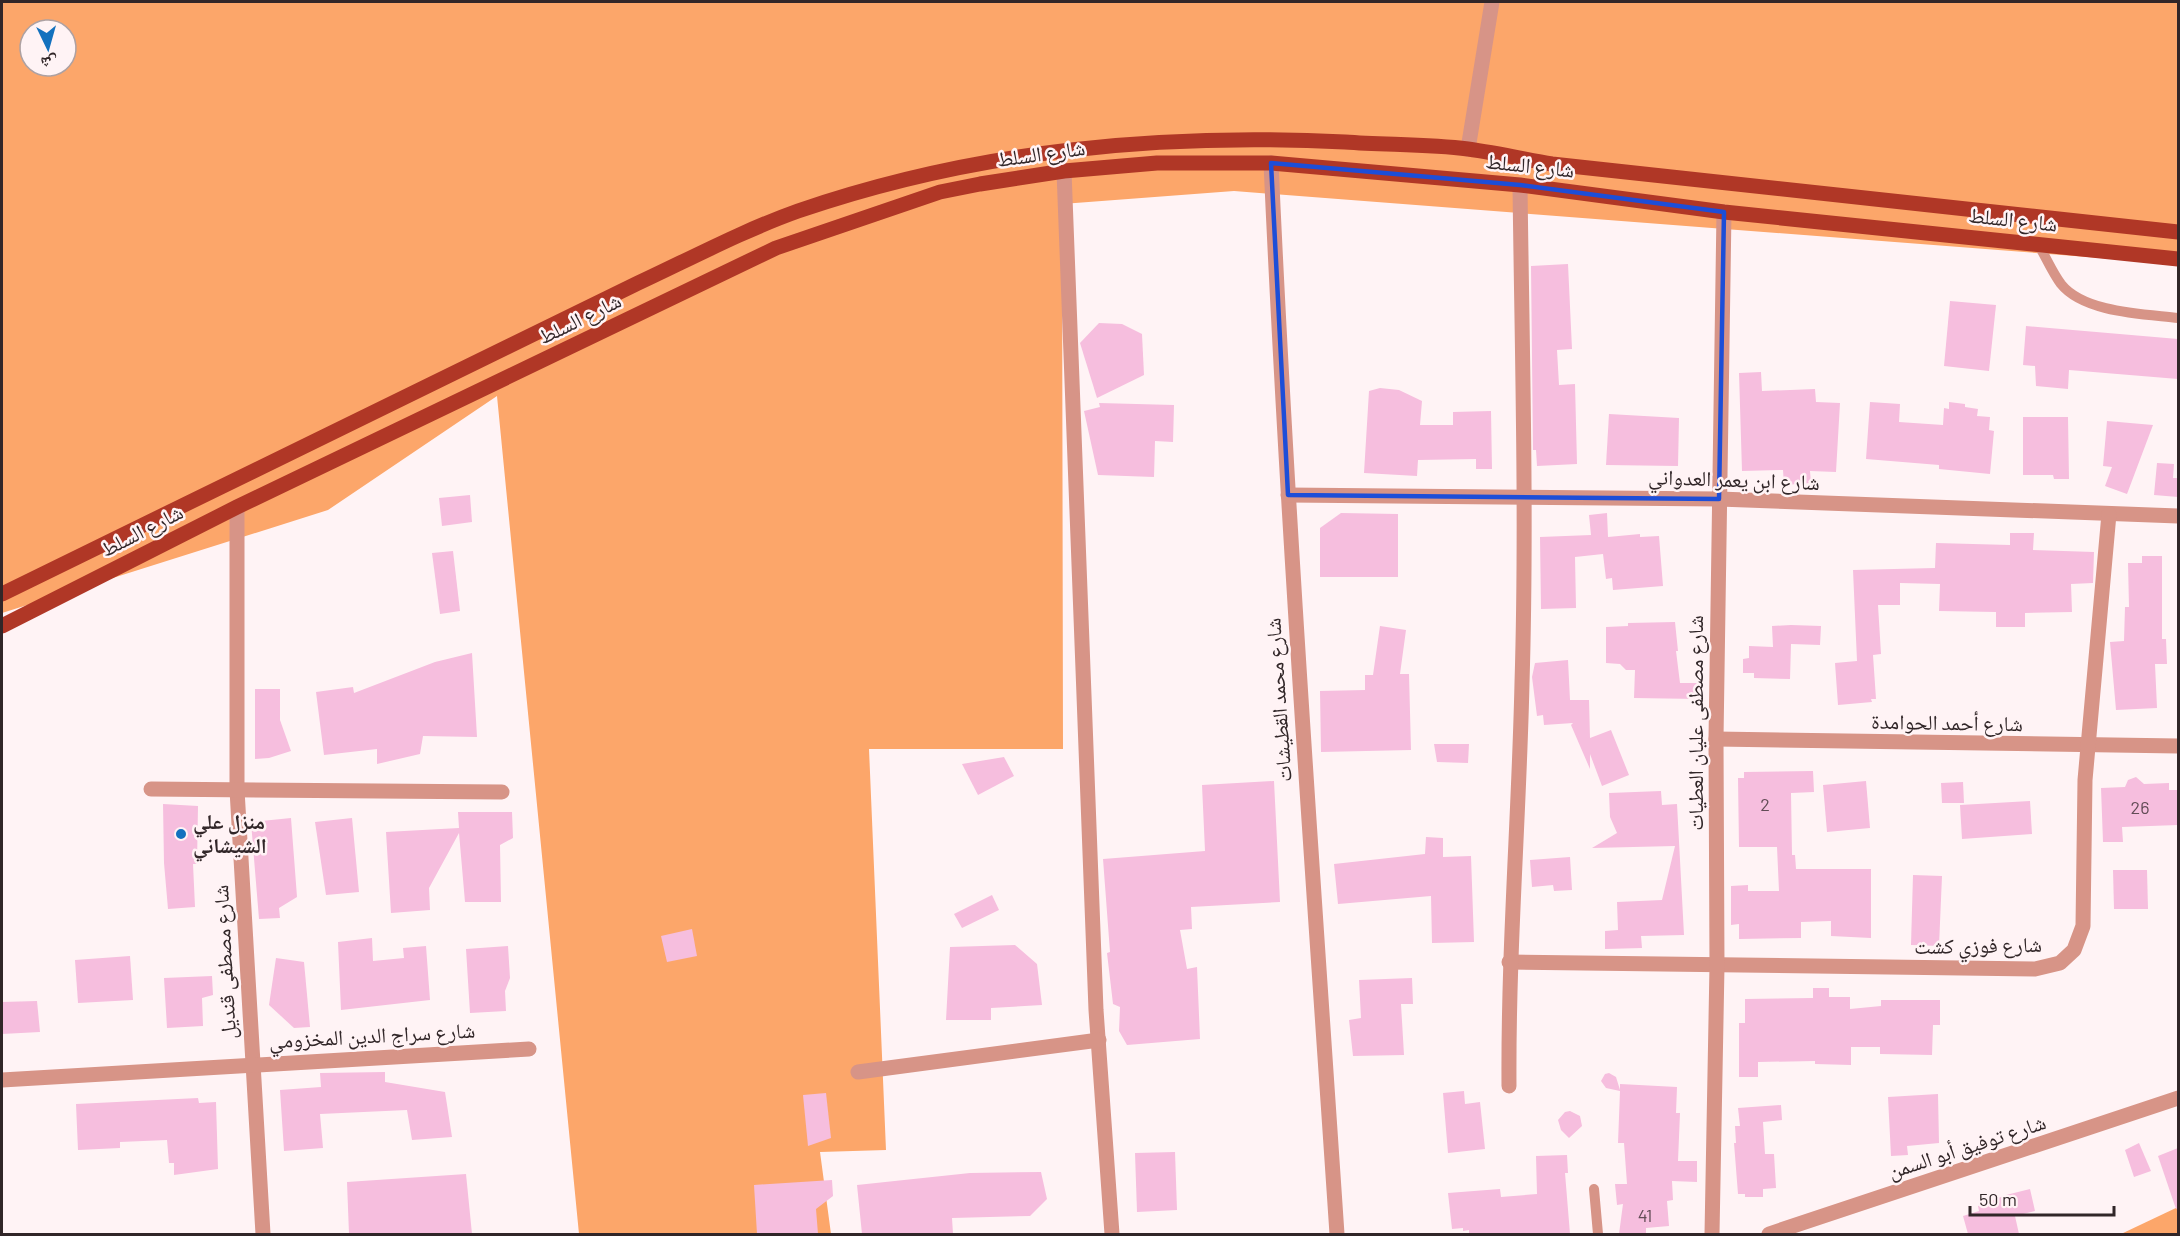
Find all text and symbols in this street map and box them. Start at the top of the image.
north arrow [18,18,78,78]
text: ش [40,52,59,74]
street label: شارع السلط [995,134,1087,173]
street label: شارع السلط [1484,147,1576,184]
street label: شارع السلط [1967,201,2059,238]
street label: شارع السلط [534,287,626,350]
street label: شارع ابن يعمر العدواني [1648,463,1820,499]
street label: شارع السلط [96,498,188,563]
street label: شارع مصطفى عليان العطيات [1682,615,1709,831]
street label: شارع محمد القطيشات [1259,617,1298,783]
street label: شارع أحمد الحوامدة [1871,708,2023,737]
house number: 2 [1760,793,1770,815]
house number: 26 [2131,796,2149,818]
place label: منزل علي الشيشاني [193,808,267,862]
marker: منزل علي الشيشاني [174,827,188,841]
street label: شارع مصطفى قنديل [207,884,242,1040]
street label: شارع فوزي كشت [1914,931,2042,963]
street label: شارع سراج الدين المخزومي [268,1017,476,1058]
street label: شارع توفيق أبو السمن [1885,1108,2049,1185]
scale bar [1970,1179,2114,1217]
text: 50 m [1979,1188,2017,1210]
house number: 41 [1638,1204,1652,1226]

